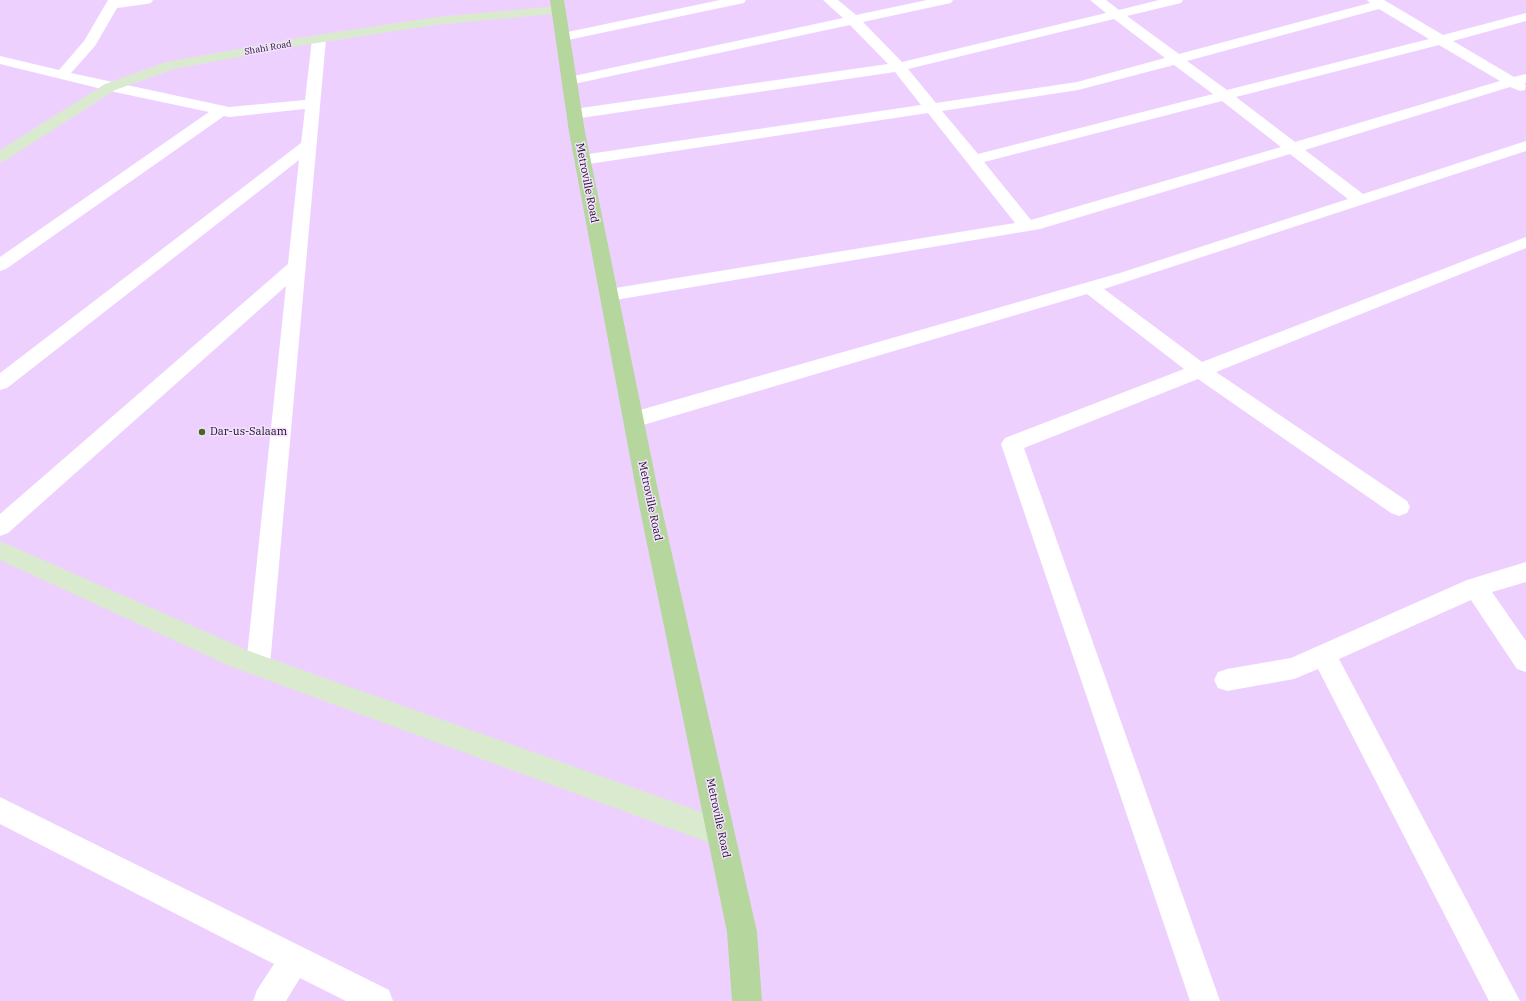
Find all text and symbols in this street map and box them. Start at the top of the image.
street label: Shahi Road [244,39,292,57]
street label: Metroville Road [573,142,601,224]
place label: Dar-us-Salaam [210,425,287,439]
marker: Dar-us-Salaam [197,427,207,437]
street label: Metroville Road [635,460,665,542]
street label: Metroville Road [703,777,733,859]

